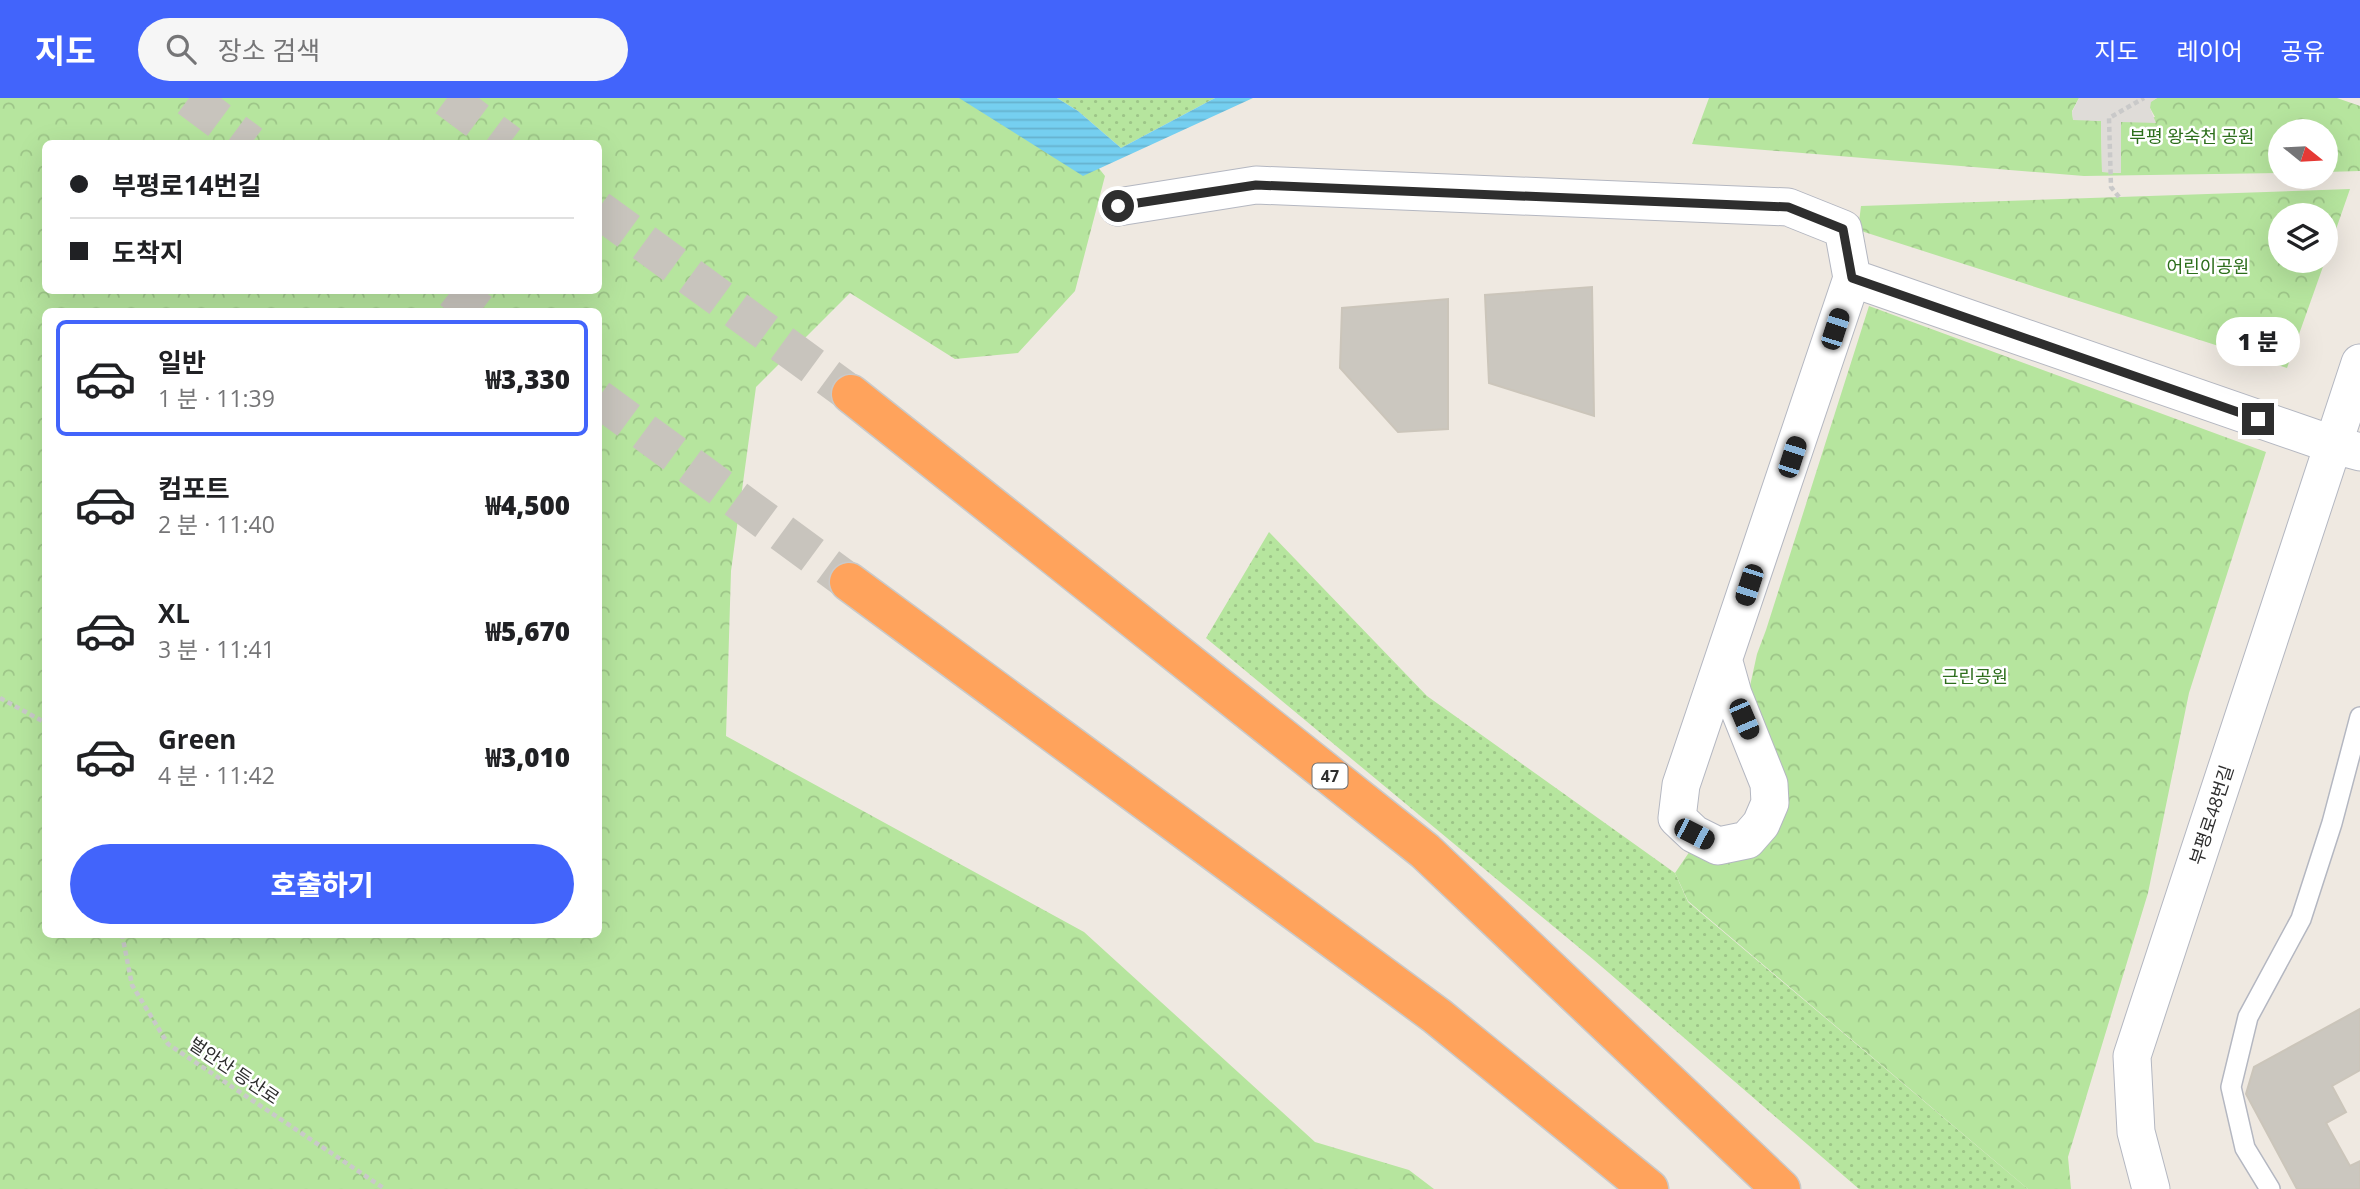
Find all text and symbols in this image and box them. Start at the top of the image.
search box [138,18,628,81]
text: 지도 [35,28,96,73]
icon: search [162,30,200,68]
text: 장소 검색 [218,32,320,68]
text: 지도 [2094,34,2139,67]
text: 레이어 [2177,34,2243,67]
text: 공유 [2281,34,2325,67]
north arrow [2268,119,2338,189]
map controls [2268,119,2338,273]
park label: 부평 왕숙천 공원 [2129,124,2255,148]
text: 부평로14번길 [112,167,261,203]
route start [1102,190,1134,222]
button: layers [2268,203,2338,273]
text: 도착지 [112,234,184,270]
park label: 어린이공원 [2167,254,2249,278]
car [1819,306,1852,352]
callout: 1 분 [2216,317,2300,366]
text: 1 분 [2238,325,2278,357]
text: 일반 [158,344,206,380]
icon: car [74,347,137,410]
text: ₩3,330 [485,361,570,397]
text: 1 분 · 11:39 [158,382,275,414]
route end [2242,403,2274,435]
car [1776,434,1809,480]
text: 컴포트 [158,470,230,506]
icon: car [74,473,137,536]
text: ₩4,500 [485,487,570,523]
text: 2 분 · 11:40 [158,508,275,540]
car [1733,562,1766,608]
text: XL [158,595,190,631]
icon: car [74,599,137,662]
text: ₩5,670 [485,613,570,649]
text: 3 분 · 11:41 [158,633,275,665]
park label: 근린공원 [1942,664,2008,688]
car [1727,696,1762,742]
text: Green [158,721,236,757]
icon: car [74,725,137,788]
text: ₩3,010 [485,739,570,775]
text: 4 분 · 11:42 [158,759,275,791]
street label: 부평로48번길 [2184,762,2238,868]
road number: 47 [1312,764,1348,789]
car [1671,815,1718,853]
button: 호출하기 [70,844,574,924]
street label: 벌안산 등산로 [185,1031,284,1109]

